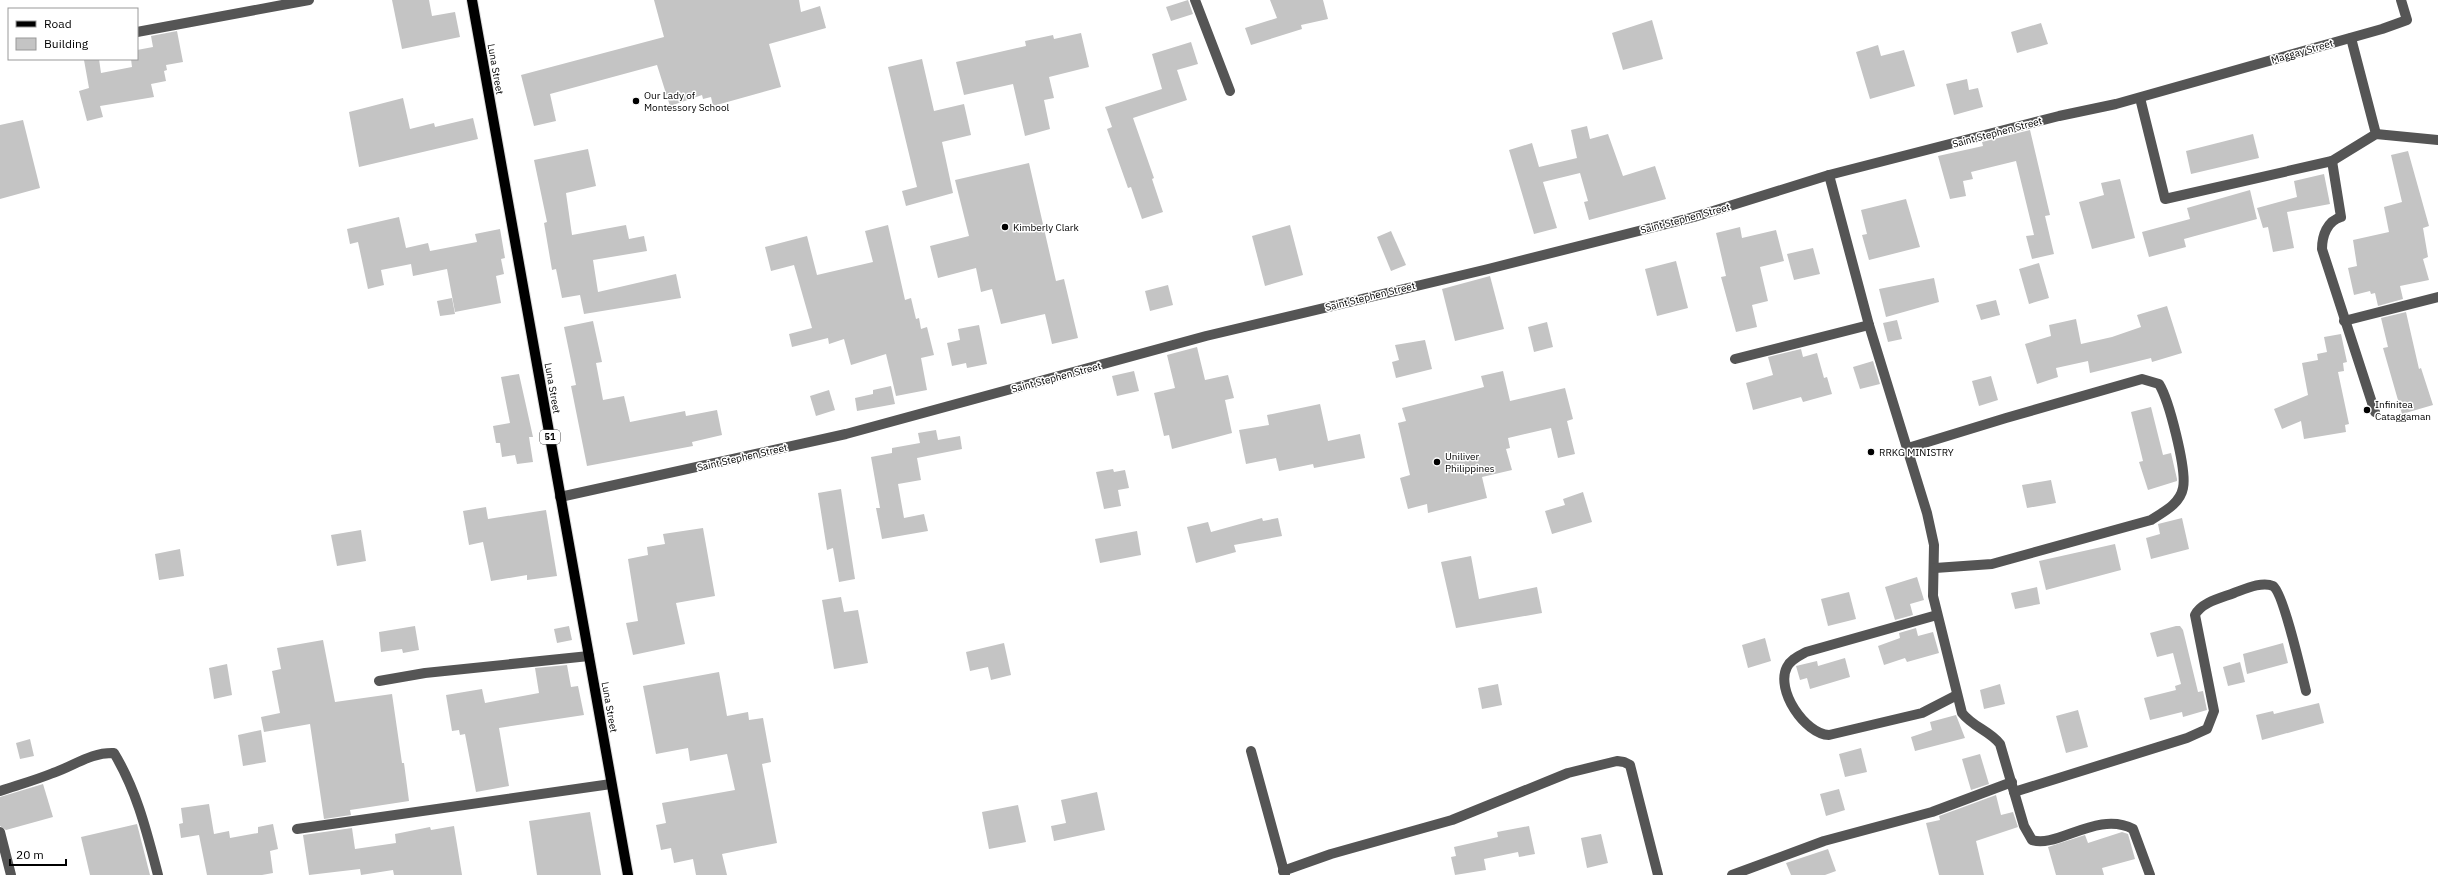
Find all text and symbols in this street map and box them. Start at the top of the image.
legend [8,8,138,60]
text: Road [44,16,72,31]
text: Building [44,36,89,51]
street label: Maggay Street [2270,36,2335,67]
street label: Luna Street [485,43,506,96]
place label: Our Lady of Montessory School [644,89,729,114]
marker: Our Lady of Montessory School [631,96,641,106]
street label: Saint Stephen Street [1951,114,2044,151]
street label: Saint Stephen Street [1639,200,1732,237]
place label: Kimberly Clark [1013,221,1079,234]
marker: Kimberly Clark [1000,222,1010,232]
street label: Saint Stephen Street [1324,279,1417,314]
street label: Saint Stephen Street [1010,359,1103,396]
street label: Luna Street [542,362,563,415]
place label: Infinitea Cataggaman [2375,398,2431,423]
marker: Infinitea Cataggaman [2362,405,2372,415]
road number: 51 [540,430,560,444]
street label: Saint Stephen Street [696,441,789,474]
place label: RRKG MINISTRY [1879,446,1954,459]
marker: RRKG MINISTRY [1866,447,1876,457]
place label: Uniliver Philippines [1445,450,1495,475]
marker: Uniliver Philippines [1432,457,1442,467]
street label: Luna Street [599,681,620,734]
scale bar [10,841,66,867]
text: 20 m [16,847,44,862]

